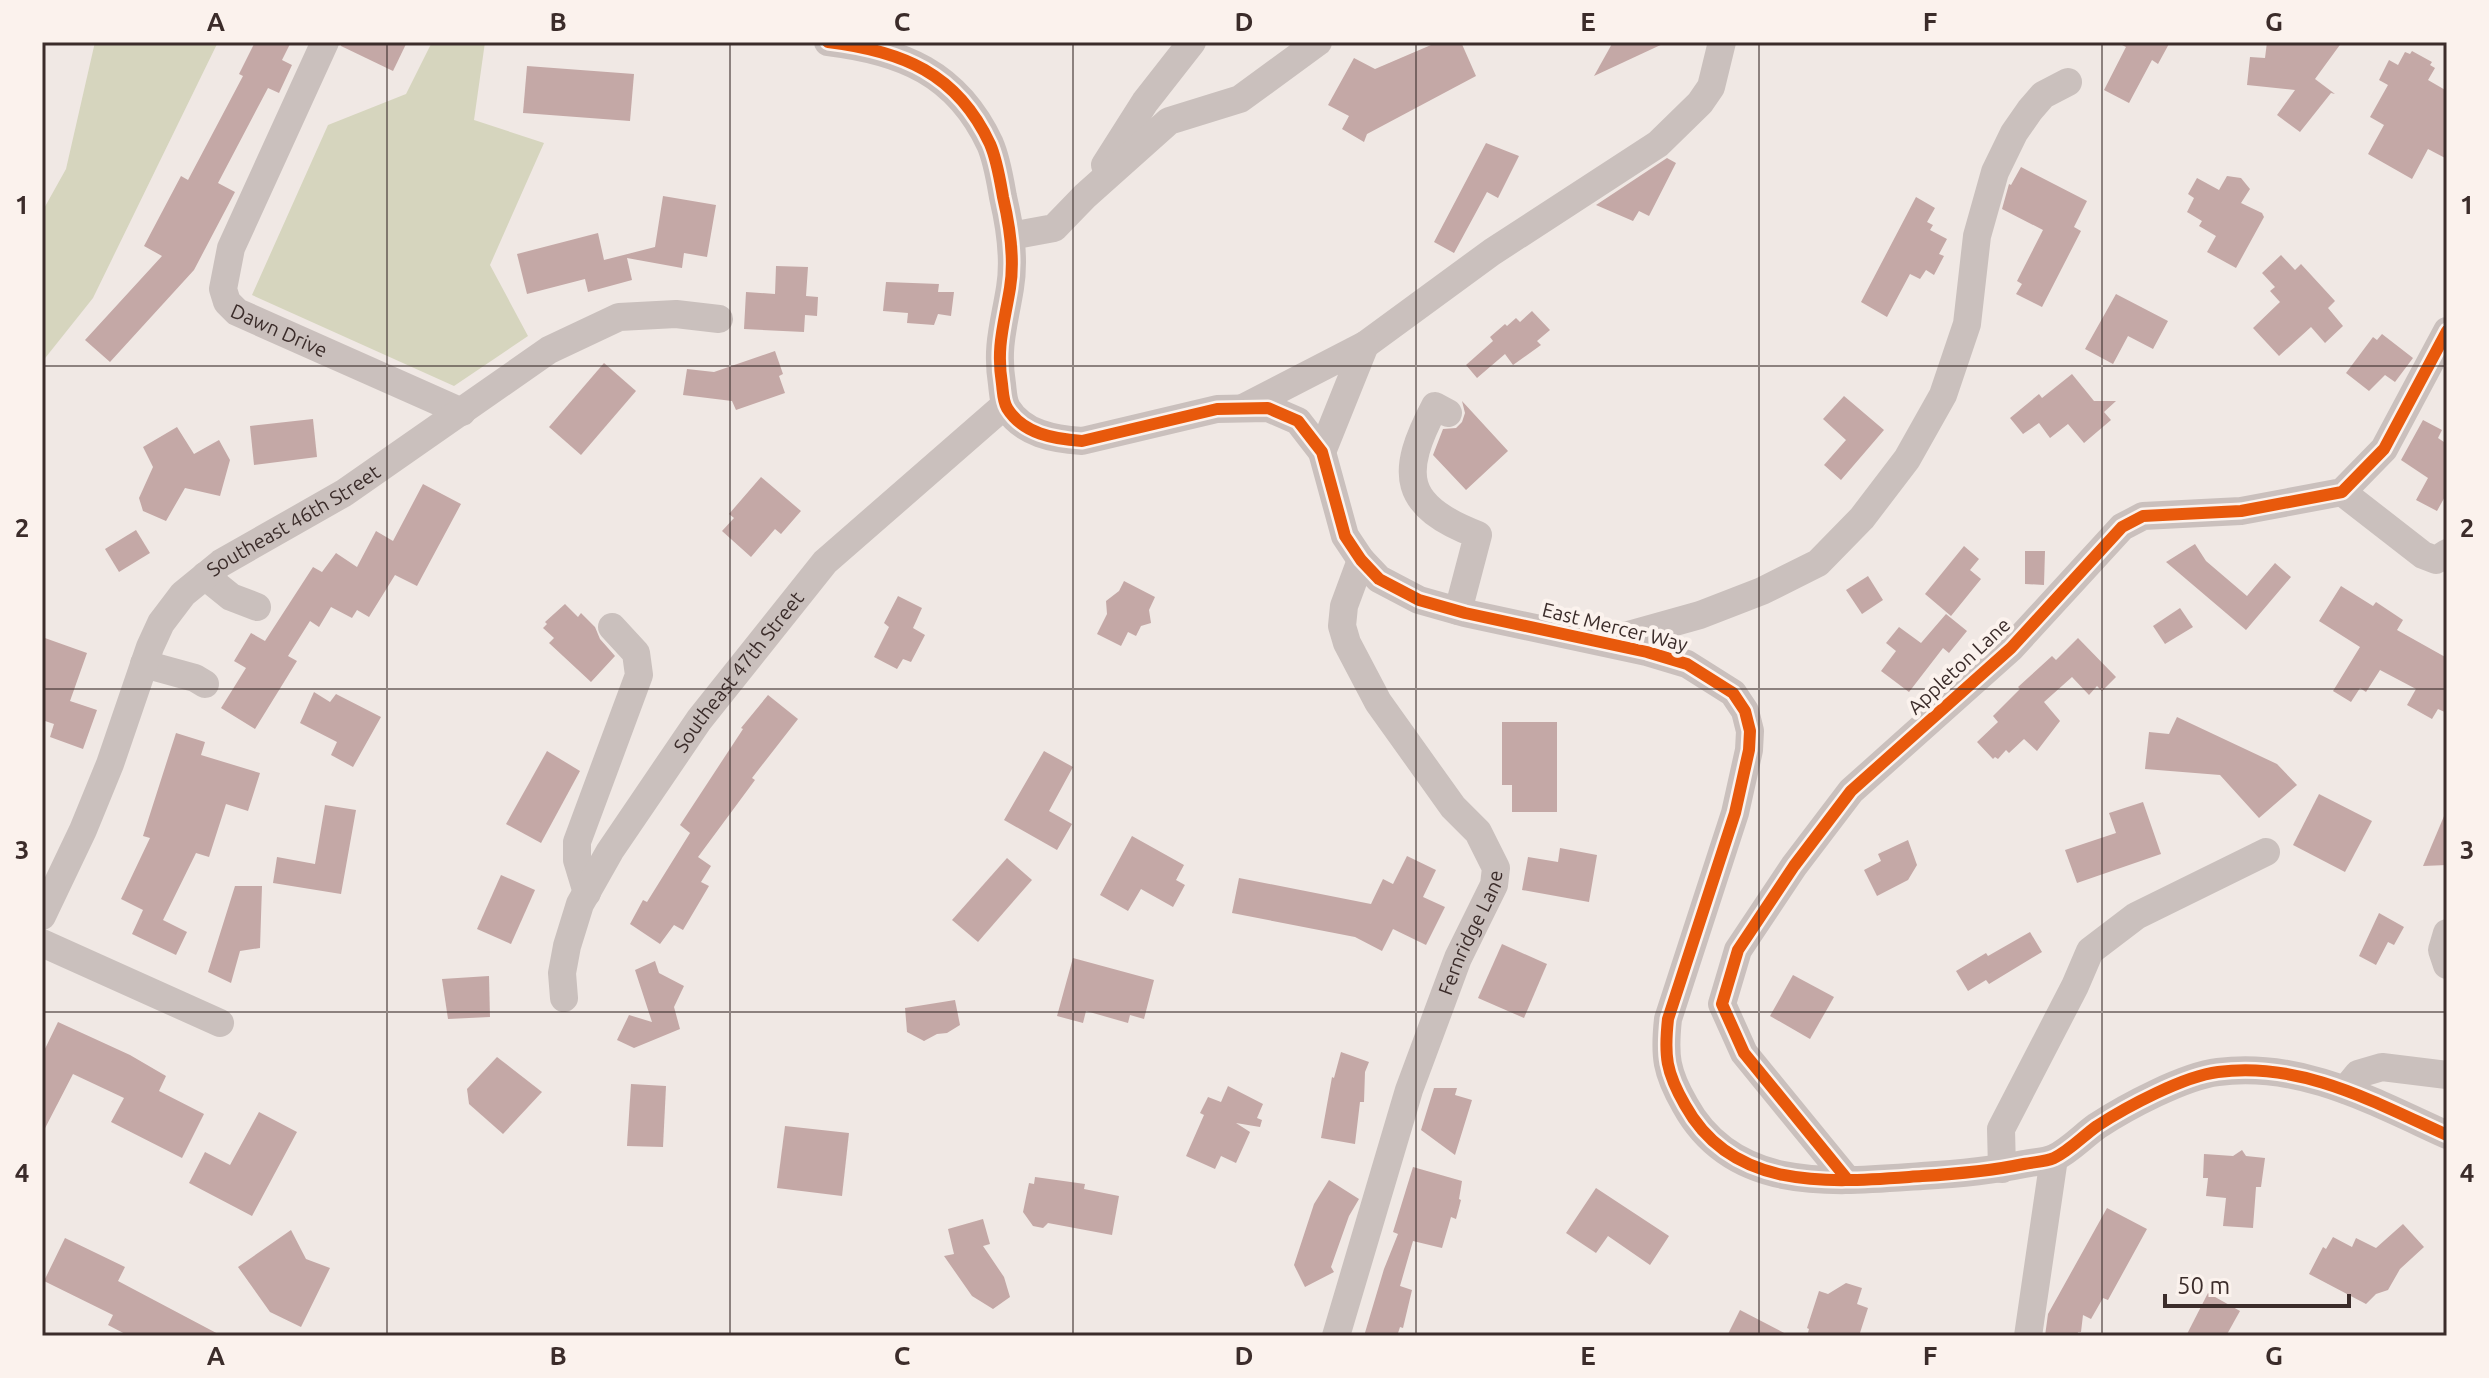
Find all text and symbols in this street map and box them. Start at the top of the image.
text: A [207,7,226,36]
text: B [549,7,567,36]
text: C [894,7,911,36]
text: D [1235,7,1253,36]
text: E [1580,7,1596,36]
text: F [1923,7,1937,36]
text: G [2265,7,2283,36]
text: 1 [15,190,29,219]
text: 1 [2460,190,2474,219]
street label: Dawn Drive [227,299,331,362]
street label: Southeast 46th Street [202,459,384,581]
text: 2 [15,513,29,542]
text: 2 [2460,513,2474,542]
street label: Southeast 47th Street [668,586,808,756]
street label: East Mercer Way [1540,597,1691,656]
street label: Appleton Lane [1903,613,2014,719]
text: 3 [15,835,29,864]
text: 3 [2460,835,2474,864]
street label: Fernridge Lane [1433,869,1507,998]
text: 4 [15,1158,29,1187]
text: 4 [2460,1158,2474,1187]
scale bar [2165,1258,2349,1308]
text: 50 m [2177,1272,2230,1299]
text: A [207,1341,226,1370]
text: B [549,1341,567,1370]
text: C [894,1341,911,1370]
text: D [1235,1341,1253,1370]
text: E [1580,1341,1596,1370]
text: F [1923,1341,1937,1370]
text: G [2265,1341,2283,1370]

